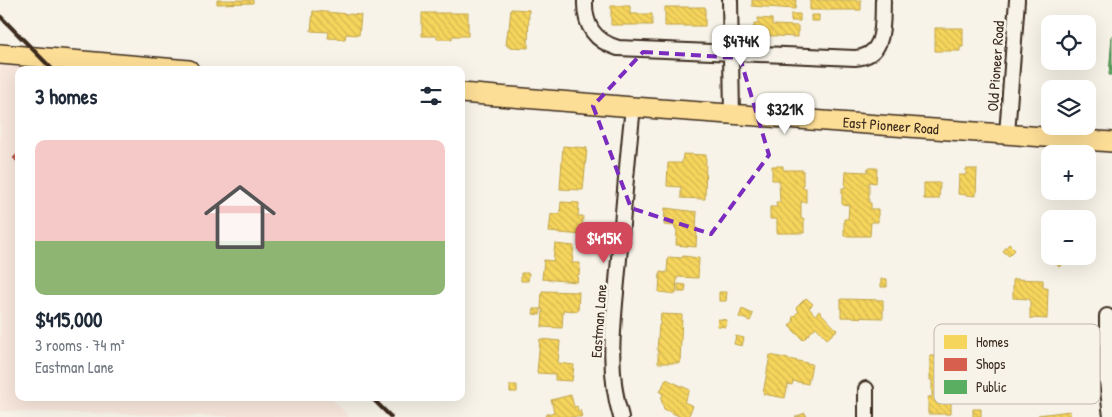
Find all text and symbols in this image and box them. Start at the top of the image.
map controls [1041,15,1096,265]
button: locate [1041,15,1096,70]
street label: Old Pioneer Road [982,20,1009,112]
pin: $474K [706,24,776,67]
text: $474K [723,30,759,52]
button: layers [1041,80,1096,135]
text: 3 homes [35,82,97,111]
icon: filters [417,82,445,110]
pin: $321K [750,92,820,135]
text: $321K [767,98,803,120]
street label: East Pioneer Road [842,111,940,139]
button: + [1041,145,1096,200]
icon: home [195,172,285,262]
button: − [1041,210,1096,265]
pin: $415K [569,222,639,264]
text: $415K [586,227,622,249]
street label: Eastman Lane [585,283,612,359]
text: $415,000 [35,305,103,334]
legend [934,324,1100,404]
text: Homes [976,332,1009,351]
text: 3 rooms · 74 m² [35,334,125,356]
text: Shops [976,354,1005,374]
text: Eastman Lane [35,356,114,378]
text: Public [976,377,1007,396]

